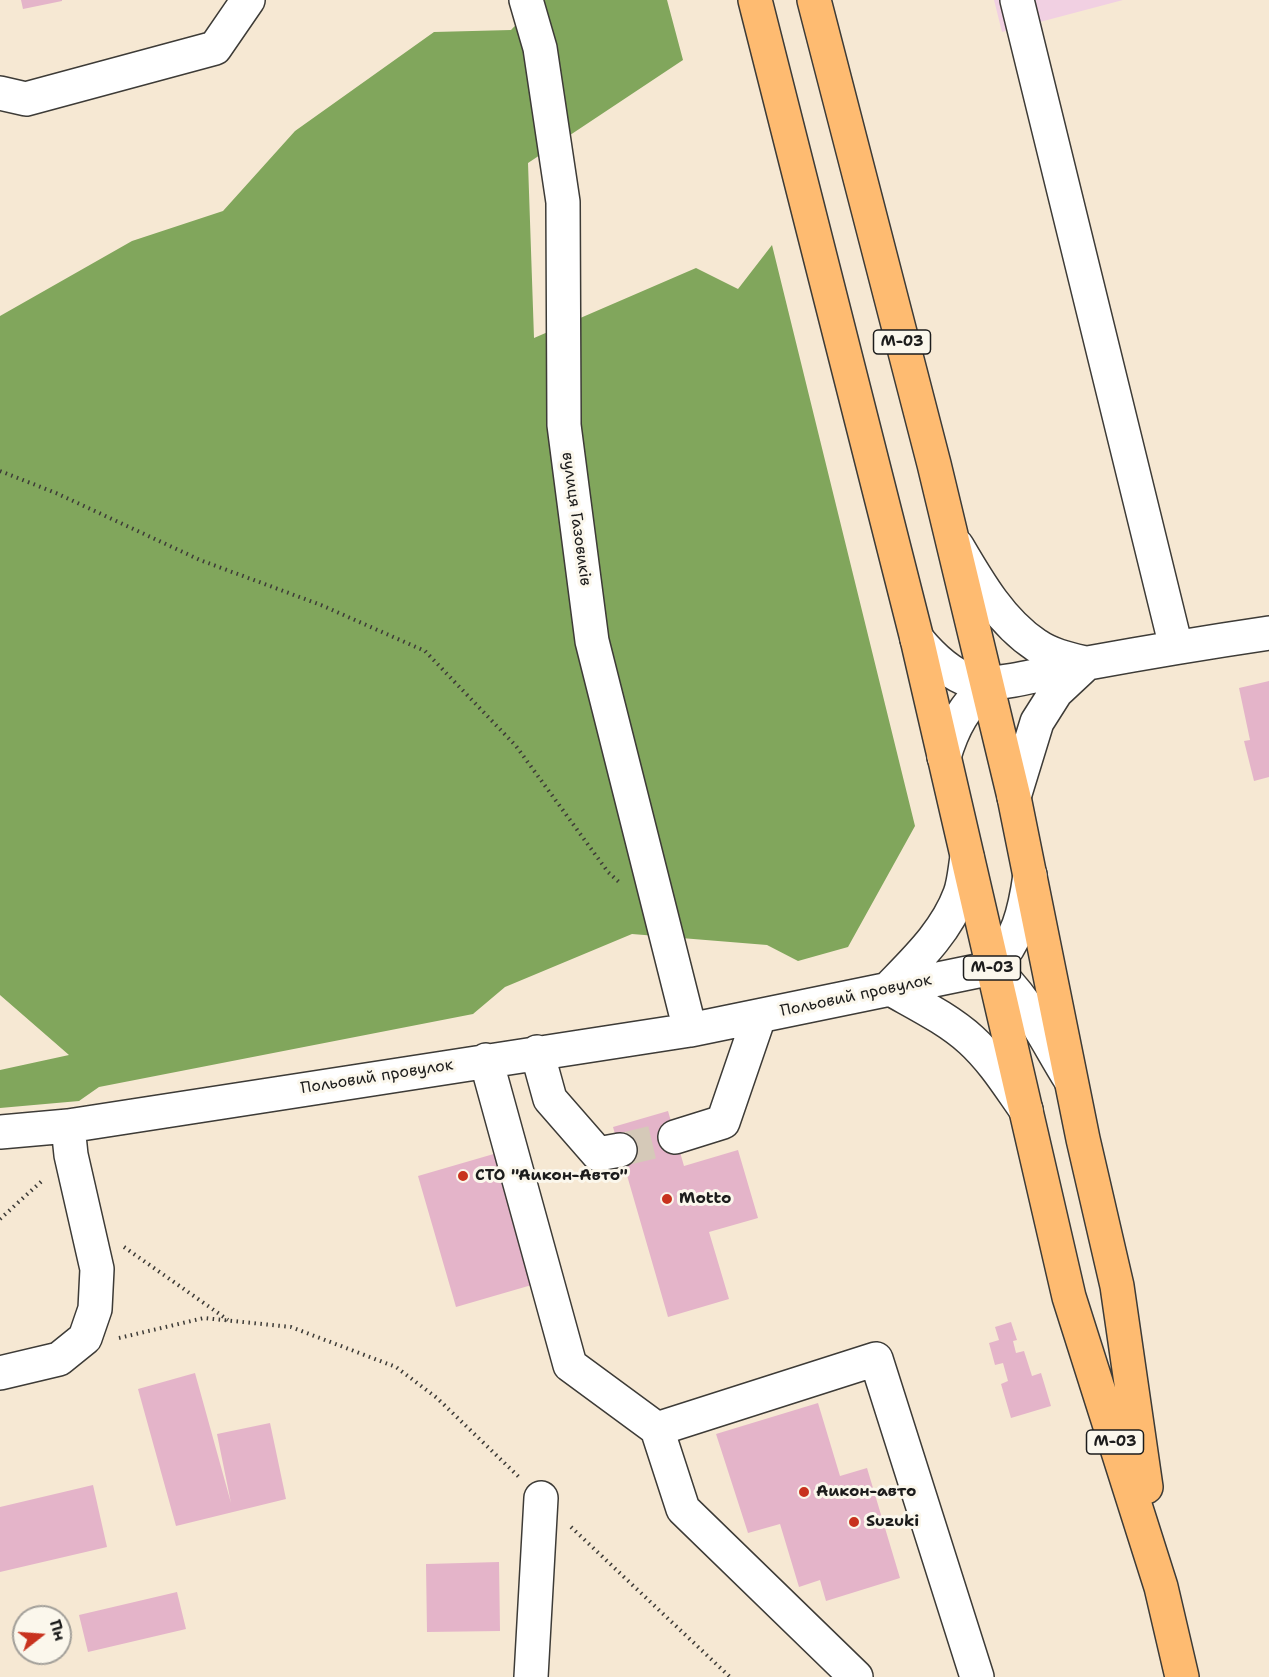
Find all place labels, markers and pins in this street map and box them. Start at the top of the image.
place label: СТО "Аикон-Авто" [475,1166,628,1186]
marker: СТО "Аикон-Авто" [456,1169,470,1183]
place label: Motto [679,1189,731,1209]
marker: Motto [660,1192,674,1206]
place label: Аикон-авто [816,1482,916,1502]
marker: Аикон-авто [797,1485,811,1499]
place label: Suzuki [866,1512,919,1532]
marker: Suzuki [847,1515,861,1529]

